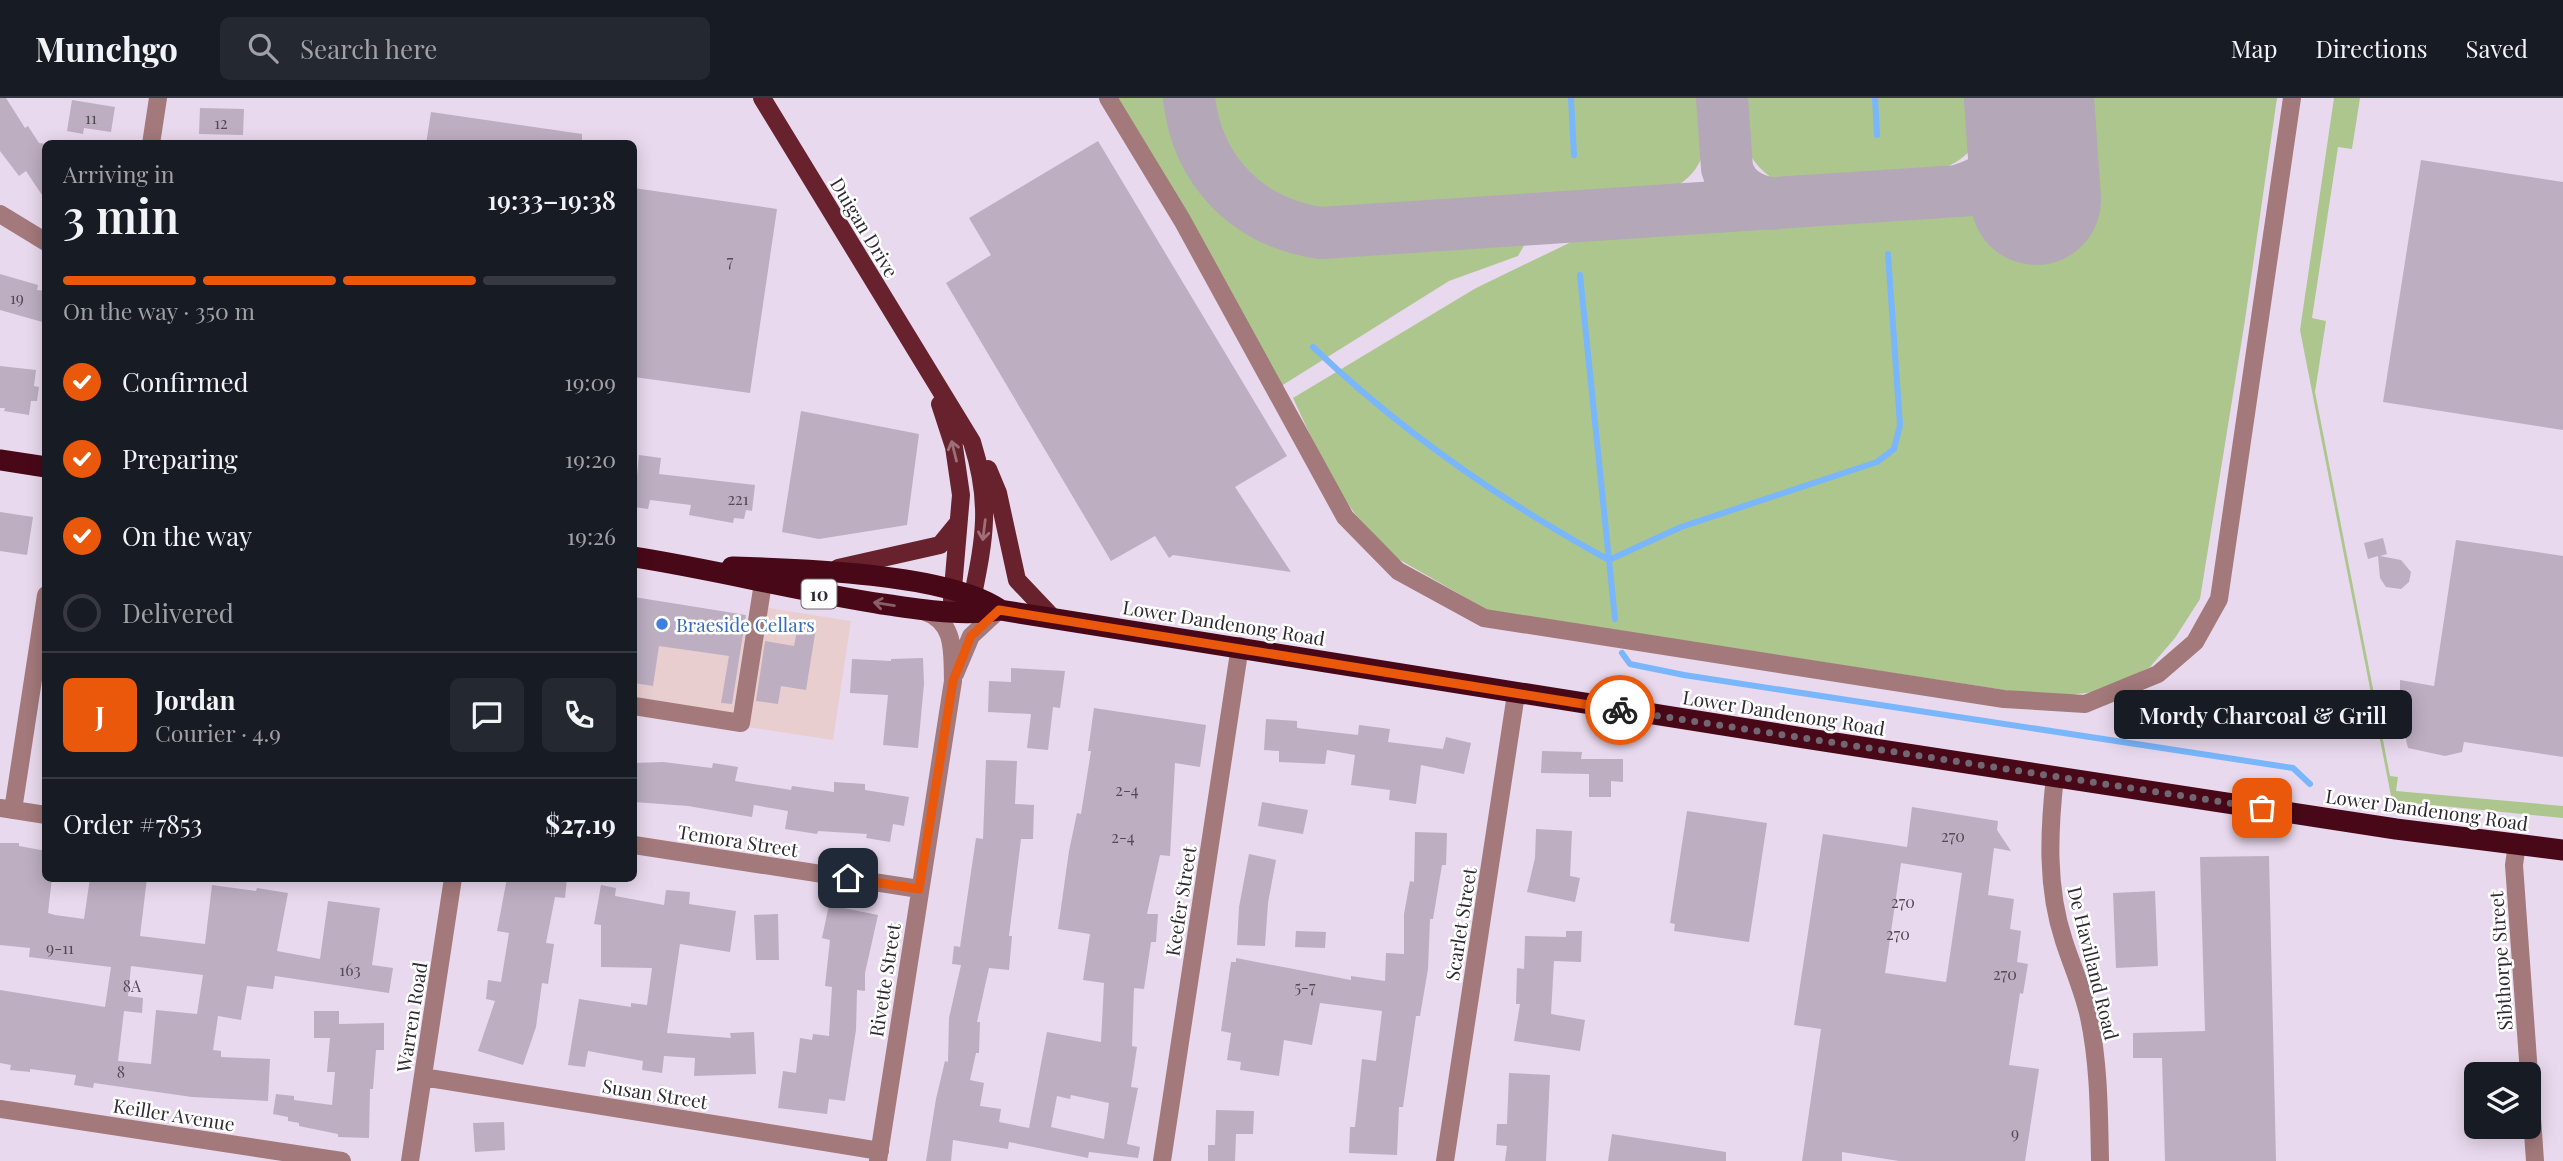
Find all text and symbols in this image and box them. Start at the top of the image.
search box [220,17,710,80]
text: Munchgo [35,26,178,70]
icon: search [244,29,282,67]
text: Search here [300,31,437,66]
text: Map [2231,32,2277,64]
text: Directions [2315,32,2428,64]
text: Saved [2466,32,2528,64]
house number: 11 [85,107,97,128]
house number: 12 [214,112,228,133]
text: Arriving in [63,158,175,189]
street label: Duigan Drive [825,172,905,282]
text: 19:33–19:38 [487,182,616,217]
text: 3 min [63,184,179,246]
house number: 7 [727,250,734,271]
house number: 19 [10,287,24,308]
text: On the way · 350 m [63,295,255,326]
icon: check [63,363,101,401]
text: Confirmed [122,364,249,399]
text: 19:09 [564,366,616,397]
icon: check [63,440,101,478]
one-way arrow [947,440,960,463]
text: Preparing [122,441,238,476]
text: 19:20 [565,443,616,474]
house number: 221 [727,488,749,509]
icon: check [63,517,101,555]
text: On the way [122,518,252,553]
one-way arrow [978,518,991,541]
text: 19:26 [567,520,616,551]
road number: 10 [802,580,836,608]
street label: Lower Dandenong Road [1121,593,1327,651]
text: Delivered [122,595,234,630]
one-way arrow [873,597,896,610]
place label: Braeside Cellars [676,611,815,637]
marker: Braeside Cellars [654,616,670,632]
courier [1585,675,1655,745]
button: chat [450,678,524,752]
button: phone [542,678,616,752]
text: Jordan [155,682,235,717]
street label: Lower Dandenong Road [1681,683,1887,741]
callout: Mordy Charcoal & Grill [2113,689,2411,738]
icon: bike [1601,691,1639,729]
text: J [95,698,105,733]
text: Mordy Charcoal & Grill [2139,699,2387,730]
text: Courier · 4.9 [155,717,281,748]
pin [2232,778,2292,838]
house number: 2-4 [1115,779,1139,800]
street label: Lower Dandenong Road [2324,782,2530,836]
icon: bag [2243,789,2281,827]
text: Order #7853 [63,806,202,841]
text: $27.19 [545,806,616,841]
street label: Temora Street [676,818,800,862]
house number: 270 [1941,825,1965,846]
house number: 2-4 [1111,826,1135,847]
street label: Keefer Street [1158,844,1202,958]
pin [818,848,878,908]
icon: home [829,859,867,897]
street label: Scarlet Street [1438,865,1482,982]
street label: De Havilland Road [2062,884,2126,1042]
street label: Sibthorpe Street [2482,890,2518,1032]
house number: 270 [1891,891,1915,912]
street label: Rivette Street [862,921,906,1039]
house number: 270 [1886,923,1910,944]
house number: 9-11 [46,937,74,958]
house number: 163 [339,959,361,980]
street label: Warren Road [389,960,433,1075]
house number: 270 [1993,963,2017,984]
house number: 8A [123,975,142,996]
house number: 5-7 [1294,976,1316,997]
house number: 8 [117,1061,125,1082]
map controls [2464,1062,2541,1139]
button: layers [2464,1062,2541,1139]
street label: Susan Street [600,1072,710,1114]
street label: Keiller Avenue [111,1092,237,1136]
house number: 9 [2011,1122,2019,1143]

